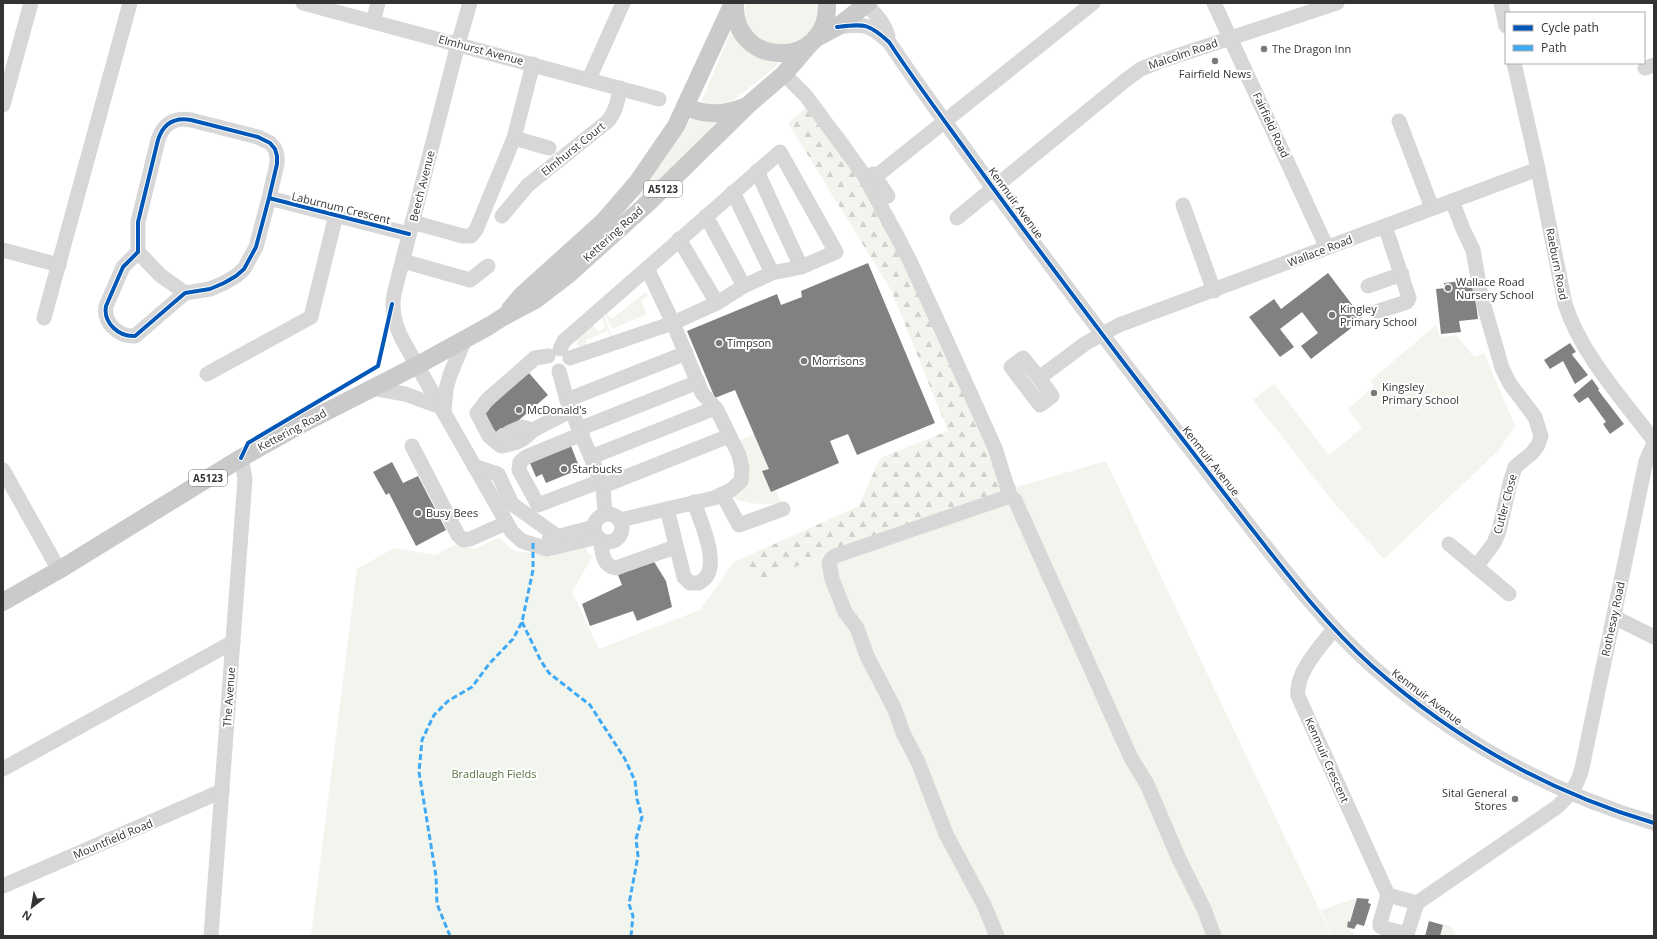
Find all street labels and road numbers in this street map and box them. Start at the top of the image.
street label: Elmhurst Avenue [437,31,525,68]
street label: Malcolm Road [1146,35,1220,72]
street label: Fairfield Road [1250,90,1293,160]
street label: Elmhurst Court [538,118,608,179]
street label: Beech Avenue [405,149,438,223]
street label: Kenmuir Avenue [985,164,1047,242]
road number: A5123 [644,181,682,197]
street label: Laburnum Crescent [290,188,392,227]
street label: Kettering Road [579,203,646,265]
street label: Raeburn Road [1543,227,1572,301]
street label: Wallace Road [1285,231,1354,270]
street label: Kettering Road [255,405,329,454]
street label: Kenmuir Avenue [1179,423,1243,499]
road number: A5123 [189,470,227,486]
street label: Cutler Close [1489,472,1520,536]
street label: Rothesay Road [1597,580,1628,658]
street label: Kenmuir Avenue [1389,665,1466,728]
street label: The Avenue [219,666,238,727]
street label: Kenmuir Crescent [1302,715,1353,805]
street label: Mountfield Road [71,815,155,862]

